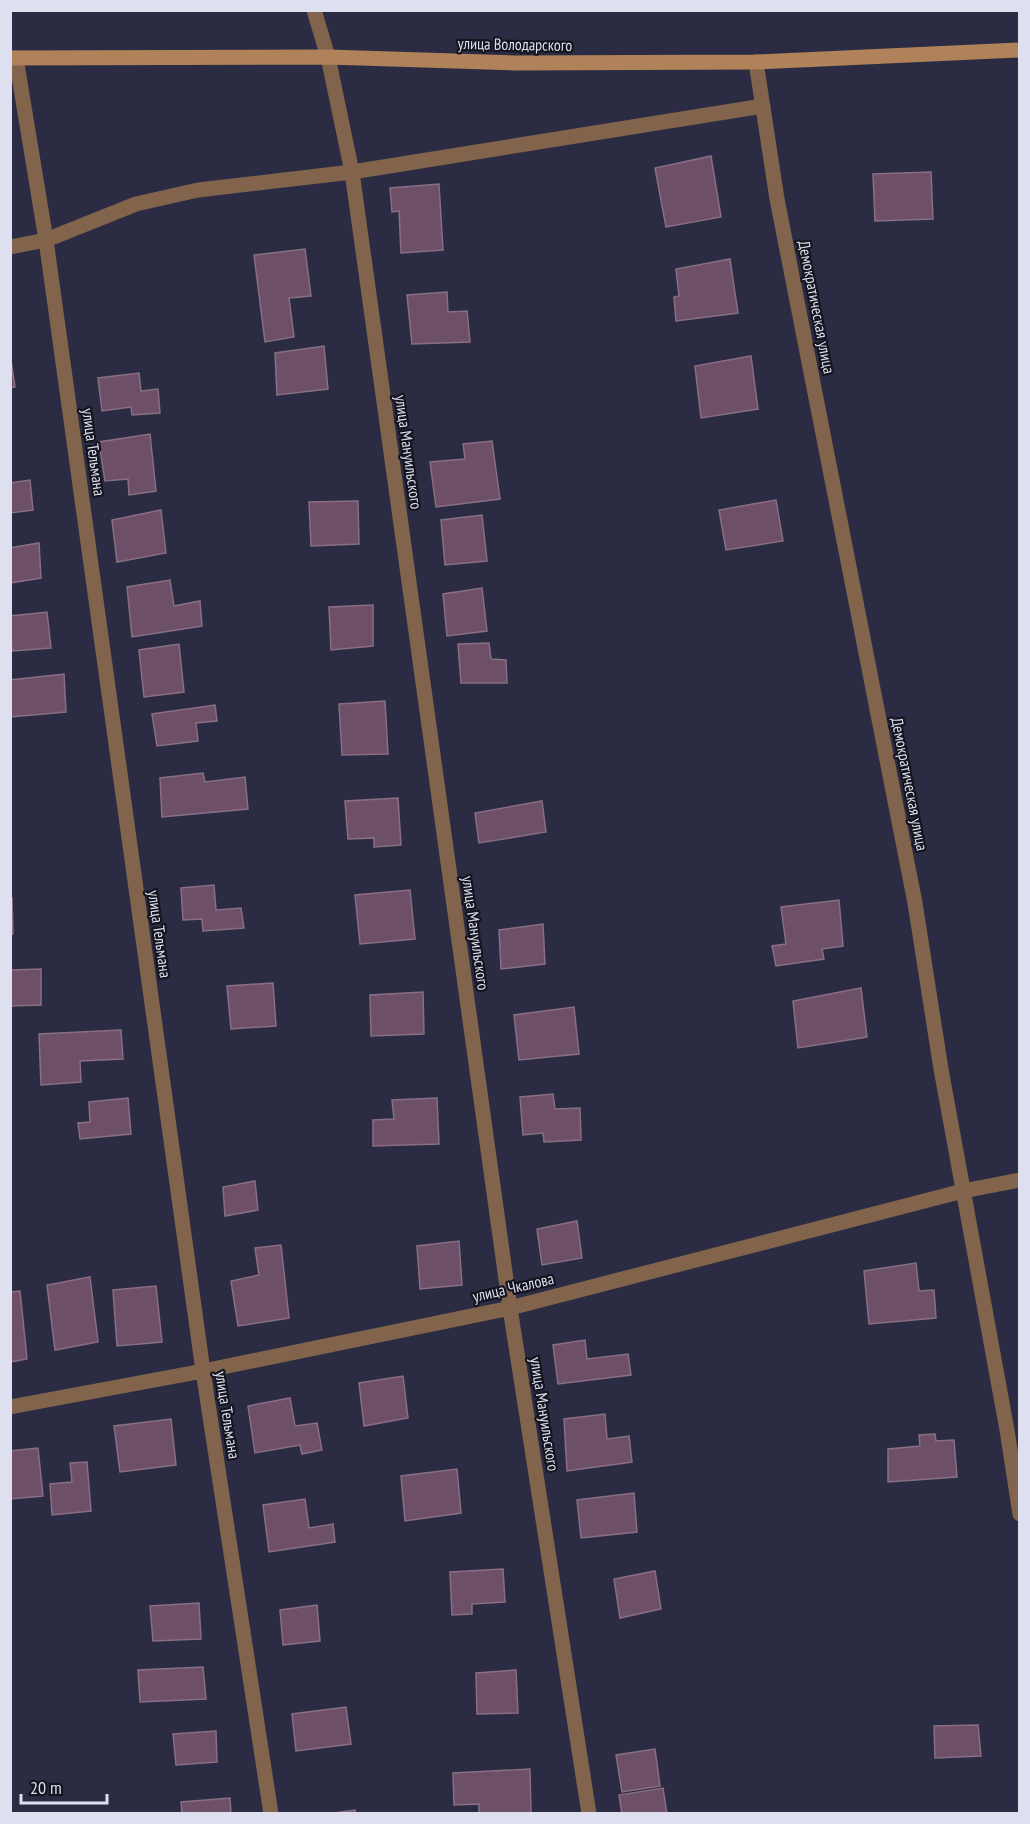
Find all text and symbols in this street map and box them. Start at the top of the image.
street label: улица Володарского [458,33,573,55]
street label: Демократическая улица [794,239,840,375]
street label: улица Мануильского [391,393,427,511]
street label: улица Тельмана [78,407,110,497]
street label: Демократическая улица [887,716,933,852]
street label: улица Мануильского [458,874,494,992]
street label: улица Тельмана [144,889,176,979]
street label: улица Чкалова [470,1268,556,1306]
street label: улица Мануильского [526,1355,564,1473]
street label: улица Тельмана [211,1370,245,1460]
scale bar [21,1767,106,1805]
text: 20 m [30,1776,62,1799]

